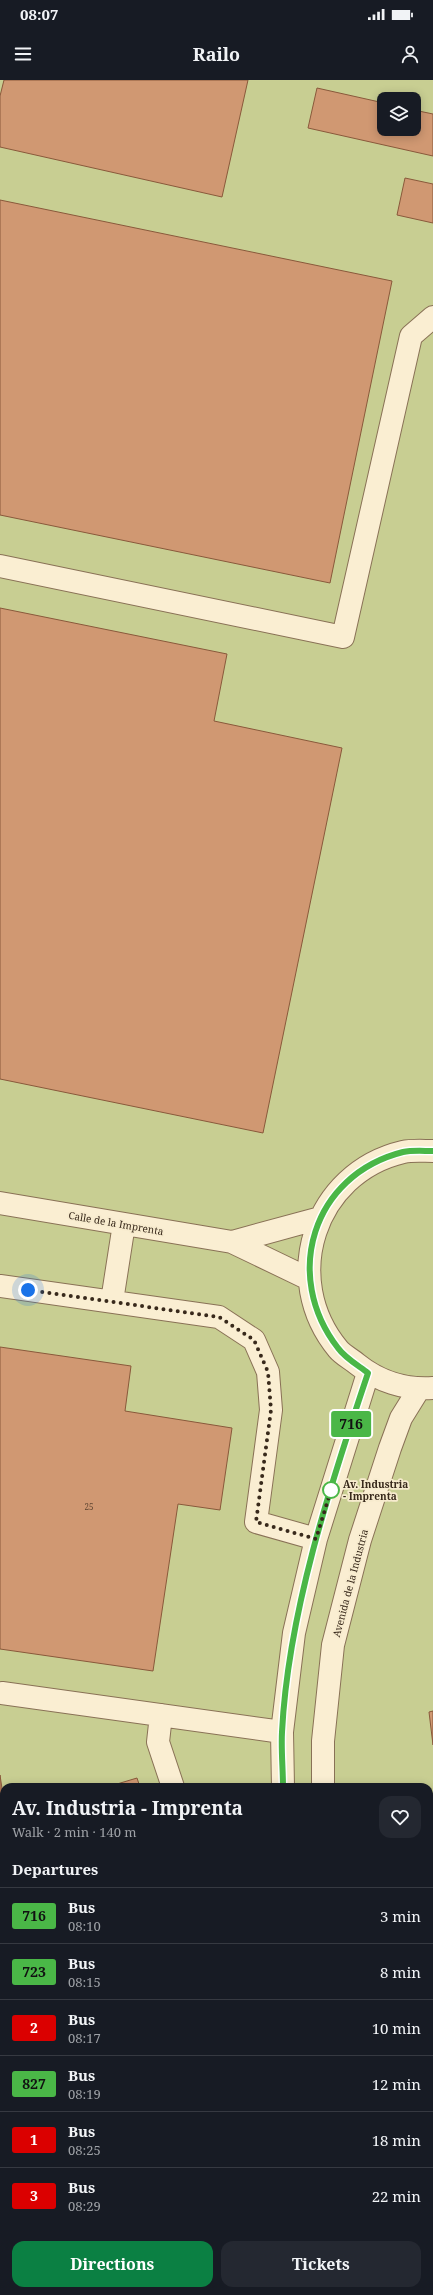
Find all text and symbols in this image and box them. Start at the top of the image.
text: 08:07 [20,4,58,24]
text: Railo [193,42,240,66]
icon: menu [12,43,34,65]
icon: person [399,43,421,65]
map controls [377,92,421,136]
button: layers [377,92,421,136]
street label: Calle de la Imprenta [67,1208,165,1238]
your location [18,1280,38,1300]
line badge: 716 [328,1411,374,1437]
text: 716 [339,1414,363,1433]
place label: Av. Industria - Imprenta [343,1477,408,1503]
marker: Av. Industria - Imprenta [322,1481,340,1499]
house number: 25 [85,1501,93,1512]
street label: Avenida de la Industria [329,1527,371,1639]
text: Av. Industria - Imprenta [12,1795,243,1821]
button: heart [379,1796,421,1838]
text: Walk · 2 min · 140 m [12,1823,137,1841]
text: Departures [12,1859,98,1879]
text: Bus [68,1897,95,1917]
text: 716 [22,1906,46,1925]
text: 3 min [380,1906,421,1926]
text: 08:10 [68,1917,101,1935]
text: Bus [68,1953,95,1973]
text: 723 [22,1962,46,1981]
text: 8 min [380,1962,421,1982]
text: 08:15 [68,1973,101,1991]
text: Bus [68,2009,95,2029]
text: 2 [30,2018,38,2037]
text: 10 min [372,2018,421,2038]
text: 08:17 [68,2029,101,2047]
text: Bus [68,2065,95,2085]
text: 827 [22,2074,46,2093]
text: 12 min [372,2074,421,2094]
text: 08:19 [68,2085,101,2103]
text: Bus [68,2121,95,2141]
text: 1 [30,2130,38,2149]
text: 18 min [372,2130,421,2150]
text: 08:25 [68,2141,101,2159]
text: Bus [68,2177,95,2197]
text: 3 [30,2186,38,2205]
text: 22 min [372,2186,421,2206]
text: 08:29 [68,2197,101,2215]
button: Directions [12,2241,213,2287]
button: Tickets [221,2241,421,2287]

